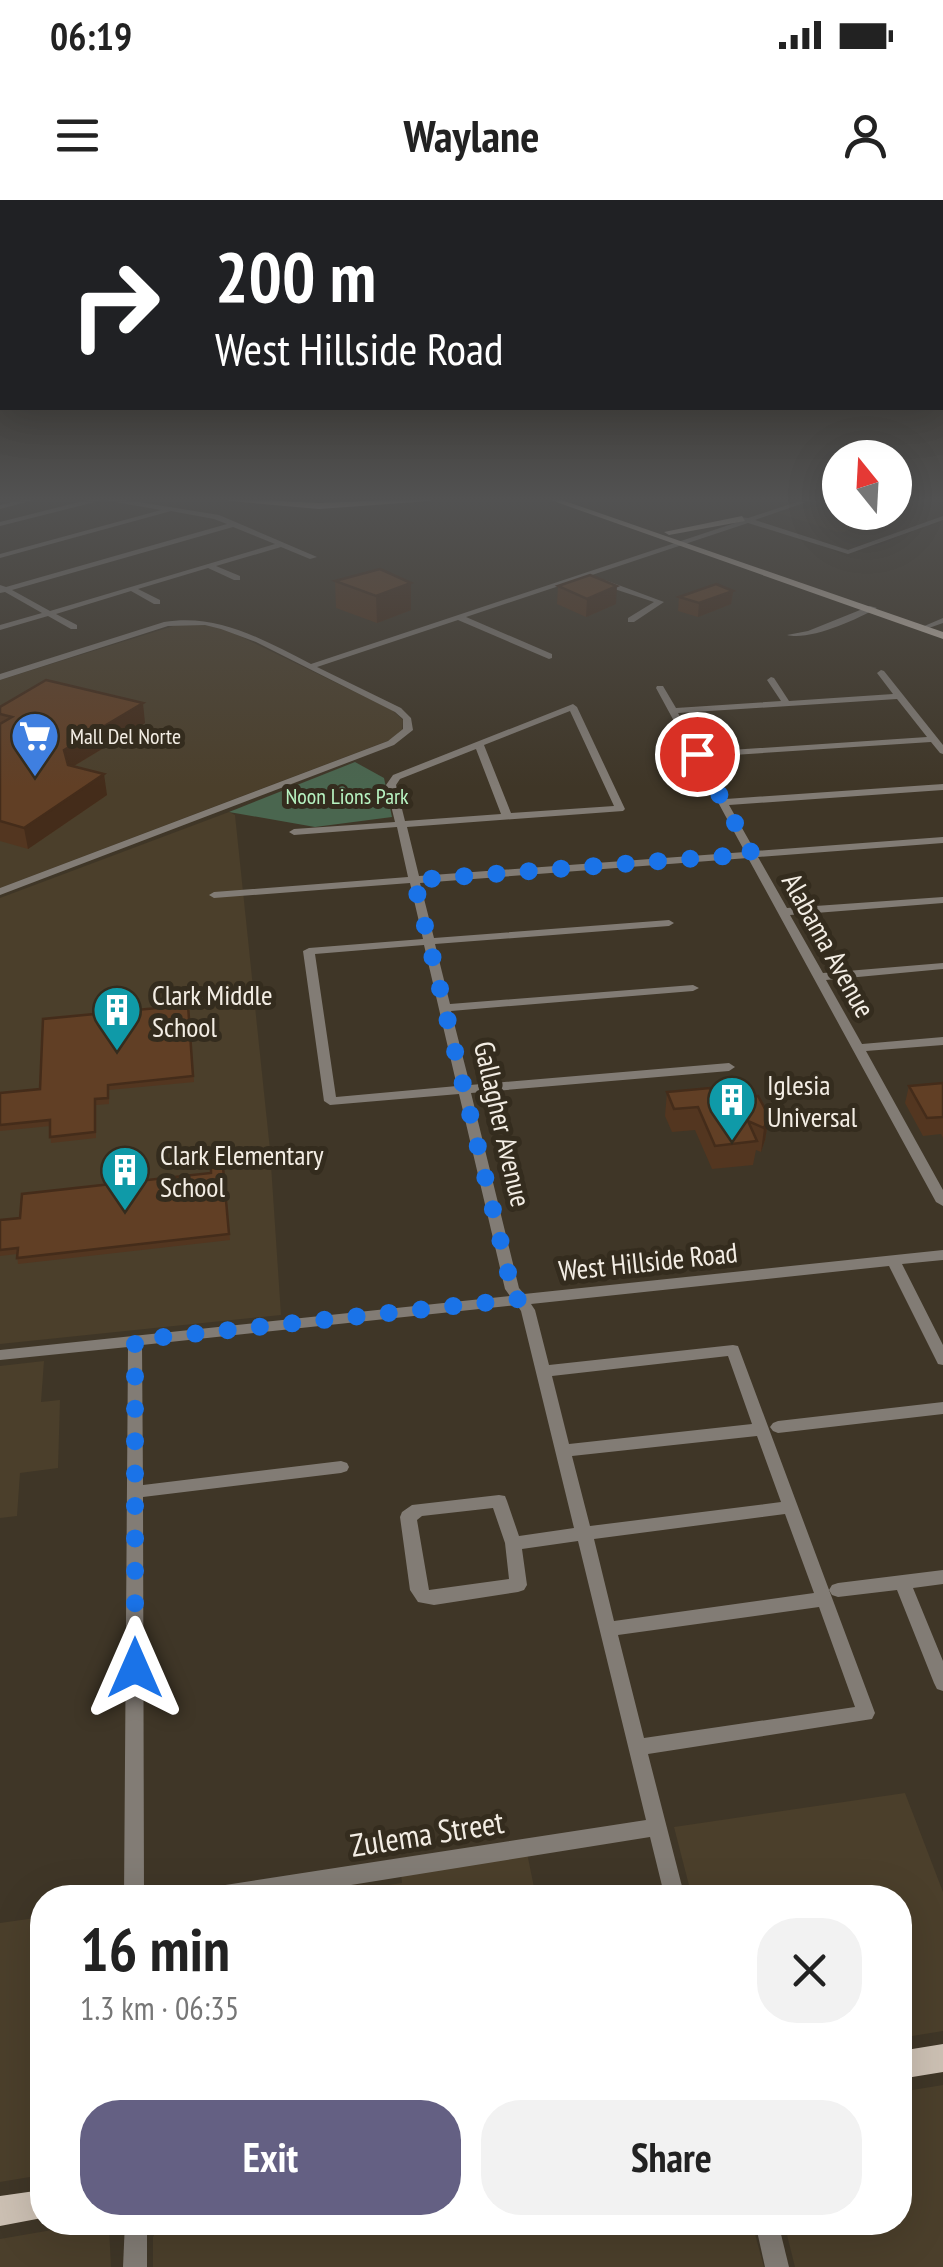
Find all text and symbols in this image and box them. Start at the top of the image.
text: 06:19 [50,11,132,60]
text: Waylane [404,106,540,164]
icon: menu [50,108,105,163]
icon: person [838,108,893,163]
text: 200 m [215,231,376,321]
icon: right [50,240,180,370]
text: West Hillside Road [215,319,504,377]
north arrow [822,440,912,530]
map controls [822,440,912,530]
supermarket icon: Mall Del Norte [9,710,61,778]
pin [655,712,740,797]
place label: Mall Del Norte [70,722,181,750]
icon: arrive [670,727,725,782]
park label: Noon Lions Park [285,782,409,810]
street label: Alabama Avenue [774,866,884,1024]
place label: Clark Middle School [152,976,273,1045]
building icon: Clark Middle School [91,984,143,1052]
street label: Gallagher Avenue [466,1038,540,1210]
place label: Iglesia Universal [767,1066,858,1135]
building icon: Iglesia Universal [706,1074,758,1142]
place label: Clark Elementary School [160,1136,324,1205]
building icon: Clark Elementary School [99,1144,151,1212]
street label: West Hillside Road [557,1233,739,1289]
position arrow [83,1616,187,1720]
street label: Zulema Street [347,1800,507,1866]
text: 16 min [80,1910,230,1988]
button: close [757,1918,862,2023]
text: 1.3 km · 06:35 [80,1987,239,2029]
button: Exit [80,2100,461,2215]
button: Share [481,2100,862,2215]

